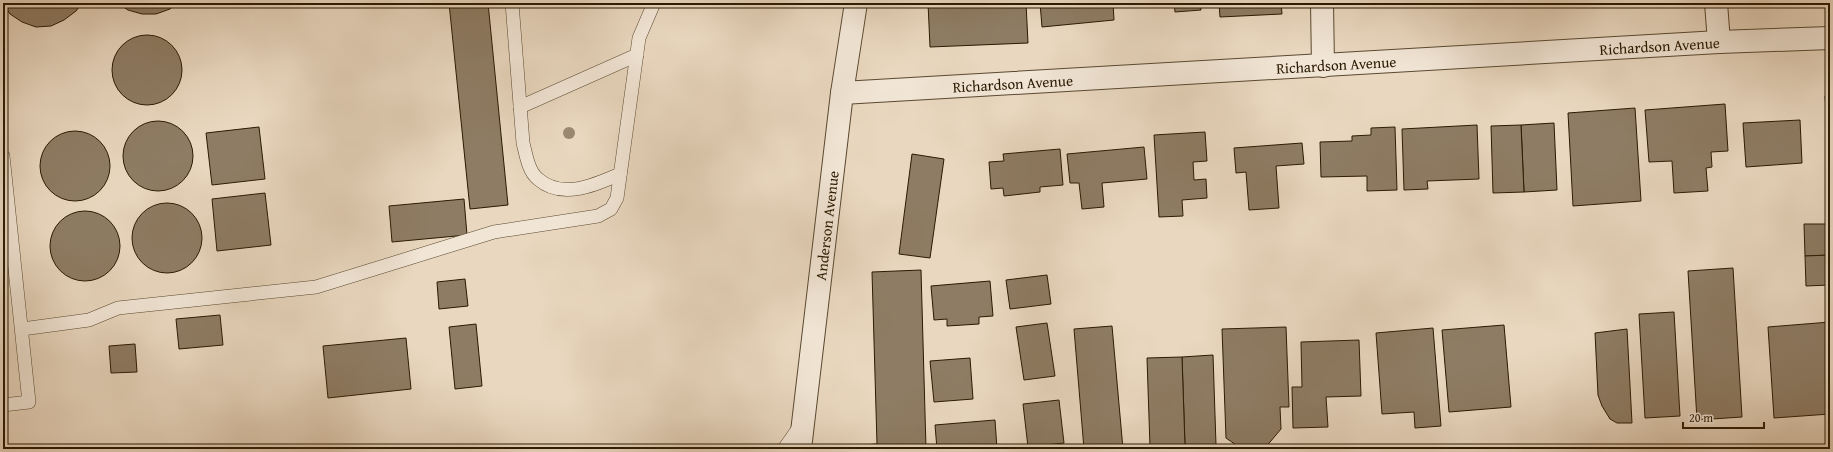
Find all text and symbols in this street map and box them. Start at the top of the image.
street label: Richardson Avenue [1599,31,1720,59]
street label: Richardson Avenue [1275,50,1397,78]
street label: Richardson Avenue [952,69,1073,97]
street label: Anderson Avenue [809,170,843,282]
scale bar [1683,404,1764,430]
text: 20 m [1689,409,1713,426]

